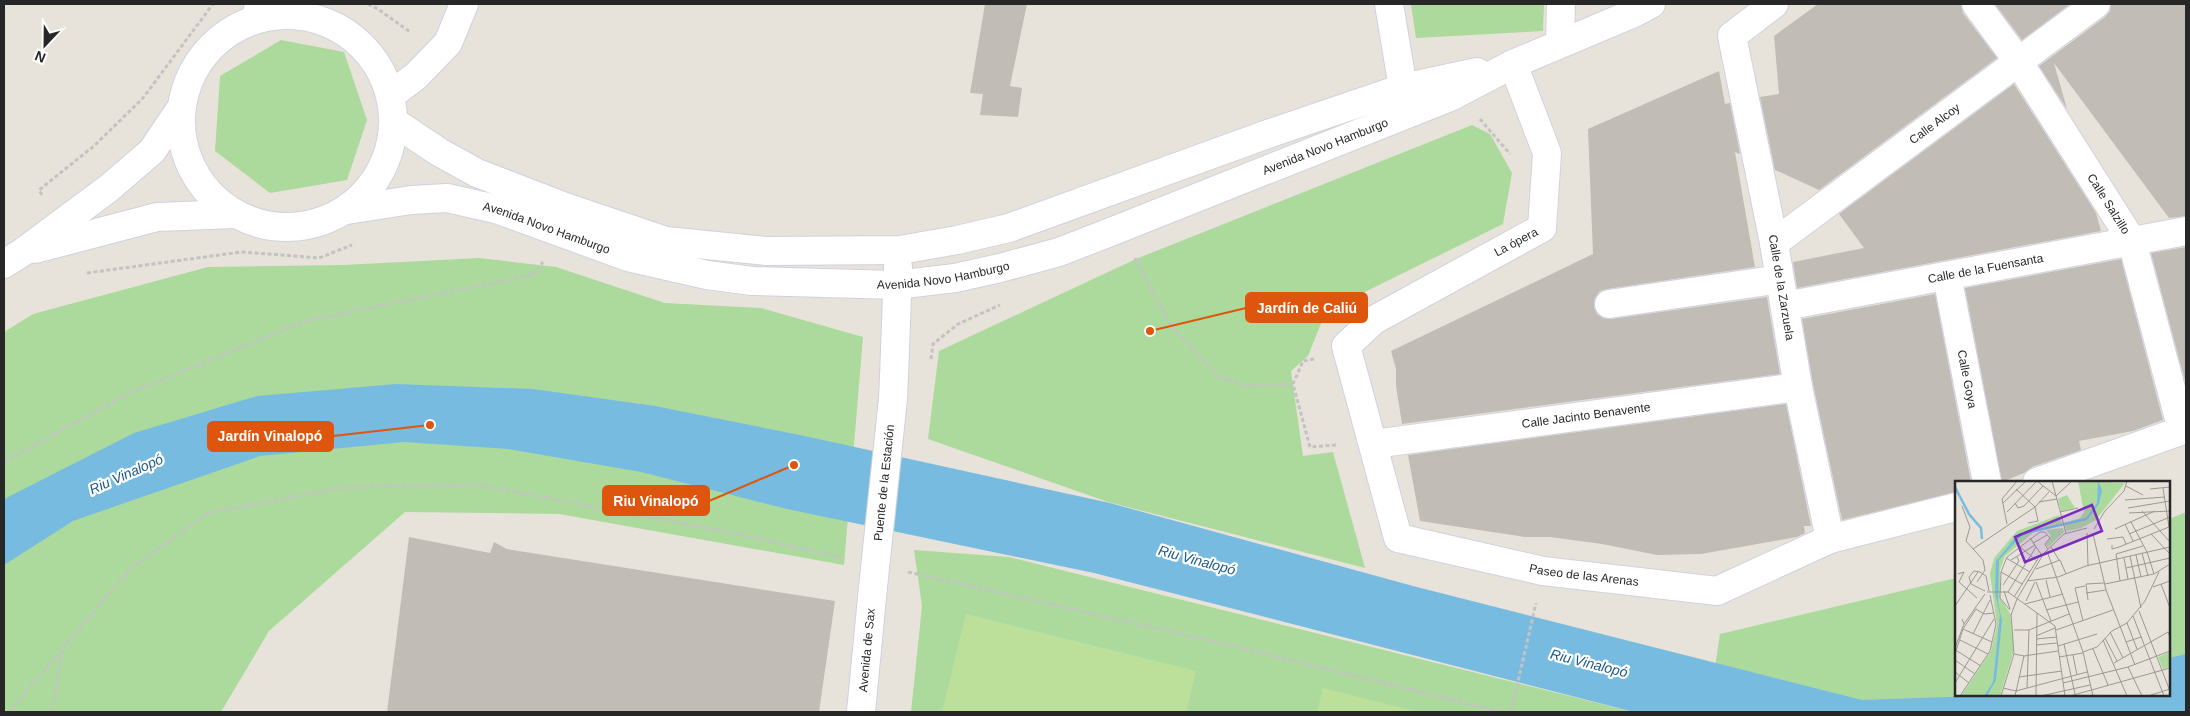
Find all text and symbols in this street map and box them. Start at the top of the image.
north arrow [20,20,70,70]
text: N [32,48,48,66]
street label: Calle Alcoy [1907,100,1963,147]
street label: Avenida Novo Hamburgo [1260,115,1390,178]
street label: Calle Salzillo [2084,171,2133,237]
street label: Avenida Novo Hamburgo [482,199,612,257]
street label: La ópera [1492,225,1540,259]
street label: Calle de la Zarzuela [1765,233,1797,342]
street label: Calle de la Fuensanta [1927,251,2045,286]
street label: Avenida Novo Hamburgo [877,259,1011,292]
callout: Jardín de Caliú [1246,293,1367,322]
text: Jardín de Caliú [1257,300,1357,316]
street label: Calle Goya [1954,349,1980,410]
street label: Calle Jacinto Benavente [1521,400,1652,431]
callout: Jardín Vinalopó [208,422,333,451]
street label: Puente de la Estación [871,424,897,541]
text: Jardín Vinalopó [218,428,322,444]
water label: Riu Vinalopó [87,451,166,497]
inset map [1955,481,2170,696]
callout: Riu Vinalopó [603,486,709,515]
text: Riu Vinalopó [613,493,699,509]
water label: Riu Vinalopó [1157,542,1237,578]
street label: Paseo de las Arenas [1528,561,1639,589]
street label: Avenida de Sax [856,608,878,693]
water label: Riu Vinalopó [1549,646,1630,680]

